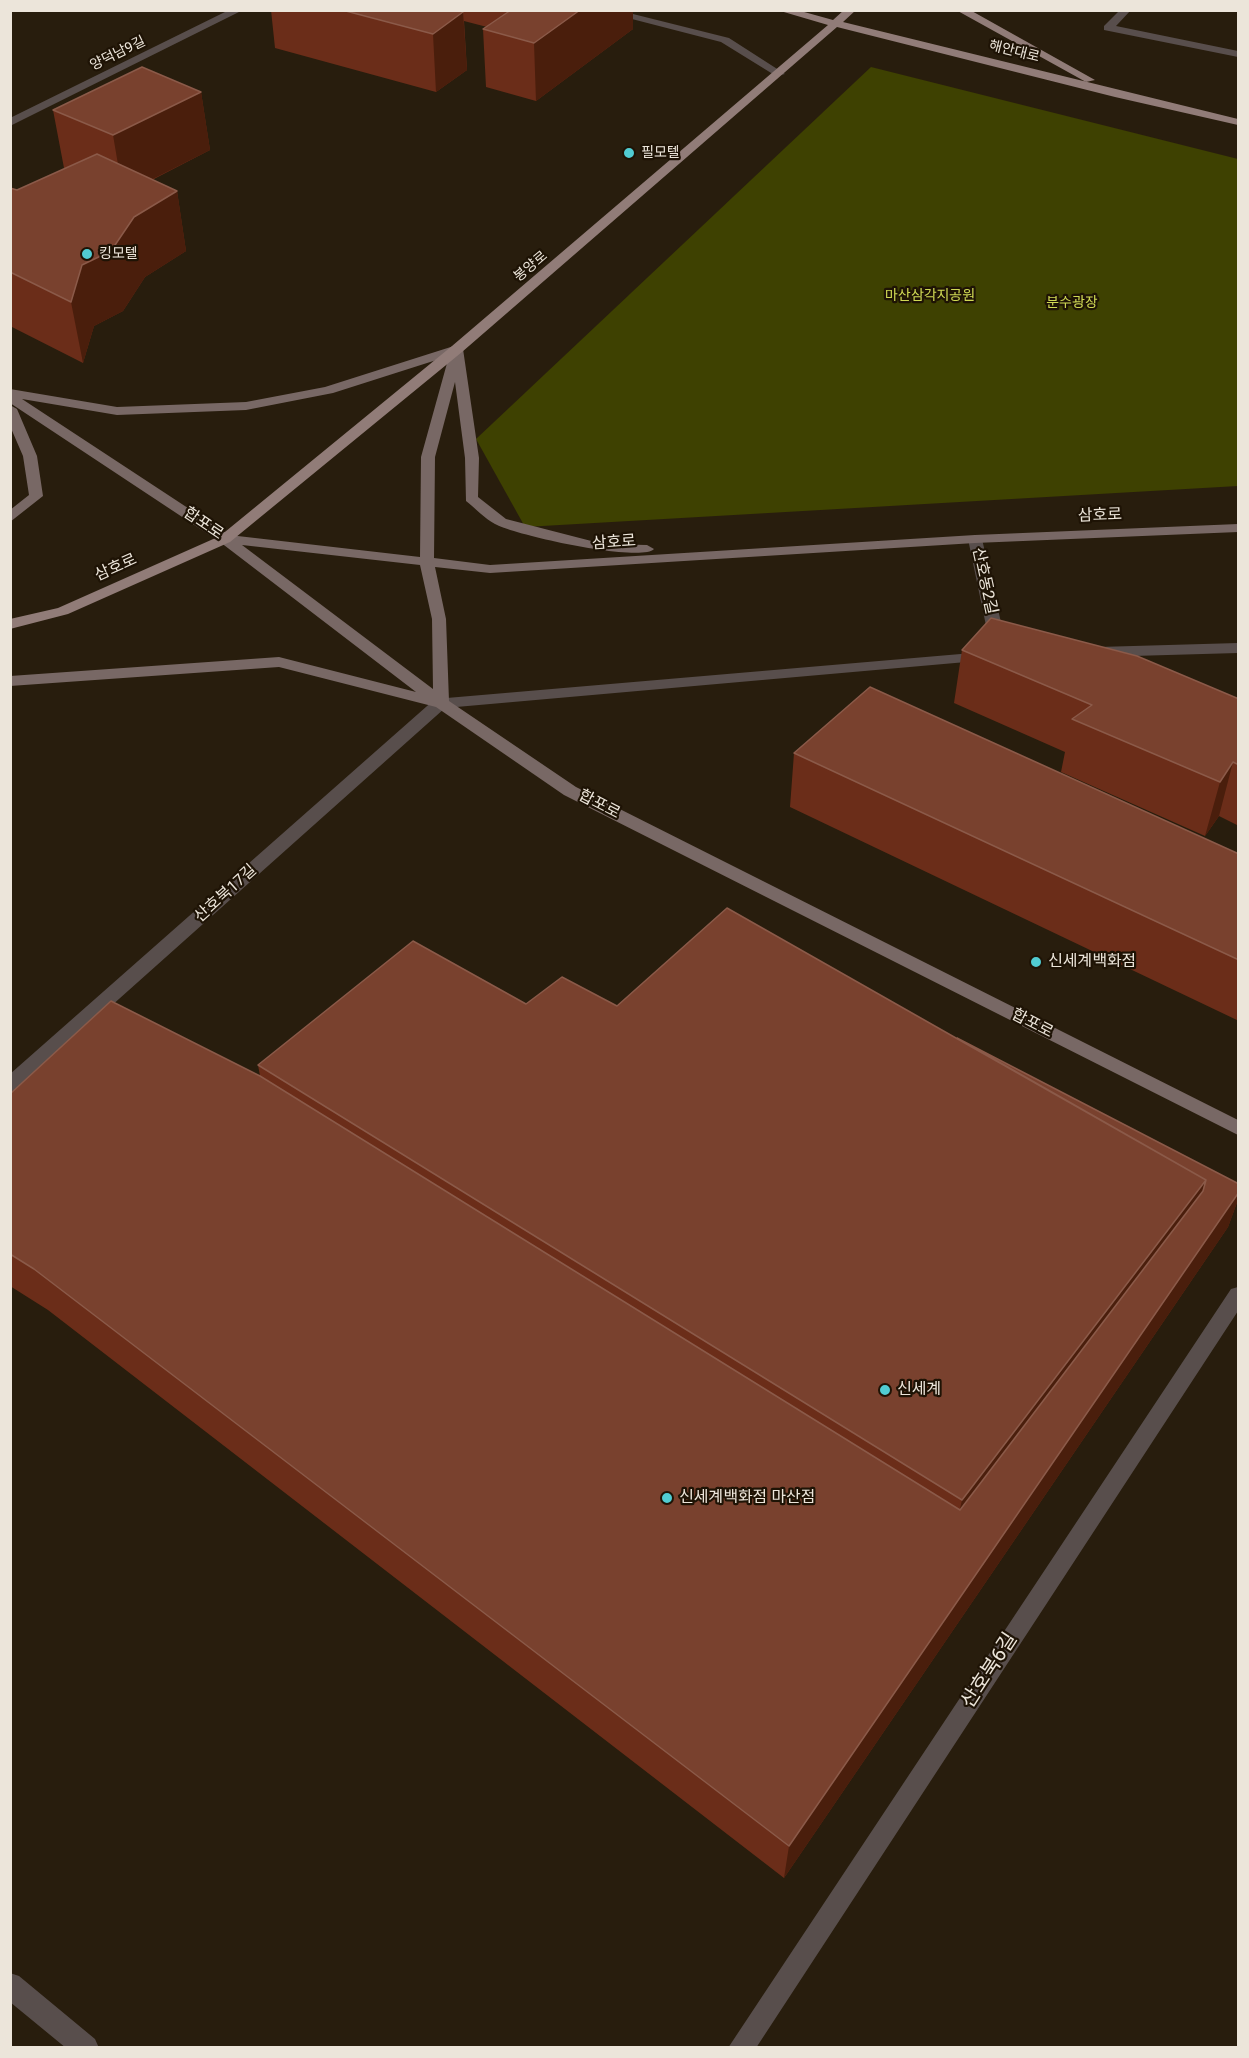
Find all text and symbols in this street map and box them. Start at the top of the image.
street label: 양덕남9길 [88,33,148,75]
street label: 해안대로 [987,38,1041,66]
place label: 필모텔 [641,145,680,161]
marker: 필모텔 [622,146,636,160]
place label: 킹모텔 [99,246,138,262]
marker: 킹모텔 [80,247,94,261]
street label: 봉양로 [511,248,551,286]
park label: 마산삼각지공원 [885,288,975,304]
park label: 분수광장 [1046,295,1098,311]
street label: 합포로 [179,504,227,544]
street label: 삼호로 [1078,506,1122,526]
street label: 삼호로 [591,532,637,554]
street label: 산호동2길 [968,546,1000,616]
street label: 삼호로 [92,550,140,586]
street label: 합포로 [575,786,623,824]
street label: 산호북17길 [191,861,261,927]
place label: 신세계백화점 [1048,952,1136,972]
marker: 신세계백화점 [1029,955,1043,969]
street label: 합포로 [1008,1005,1056,1043]
place label: 신세계 [897,1380,941,1400]
marker: 신세계 [878,1383,892,1397]
place label: 신세계백화점 마산점 [679,1488,815,1508]
marker: 신세계백화점 마산점 [660,1491,674,1505]
street label: 산호북6길 [957,1629,1023,1713]

